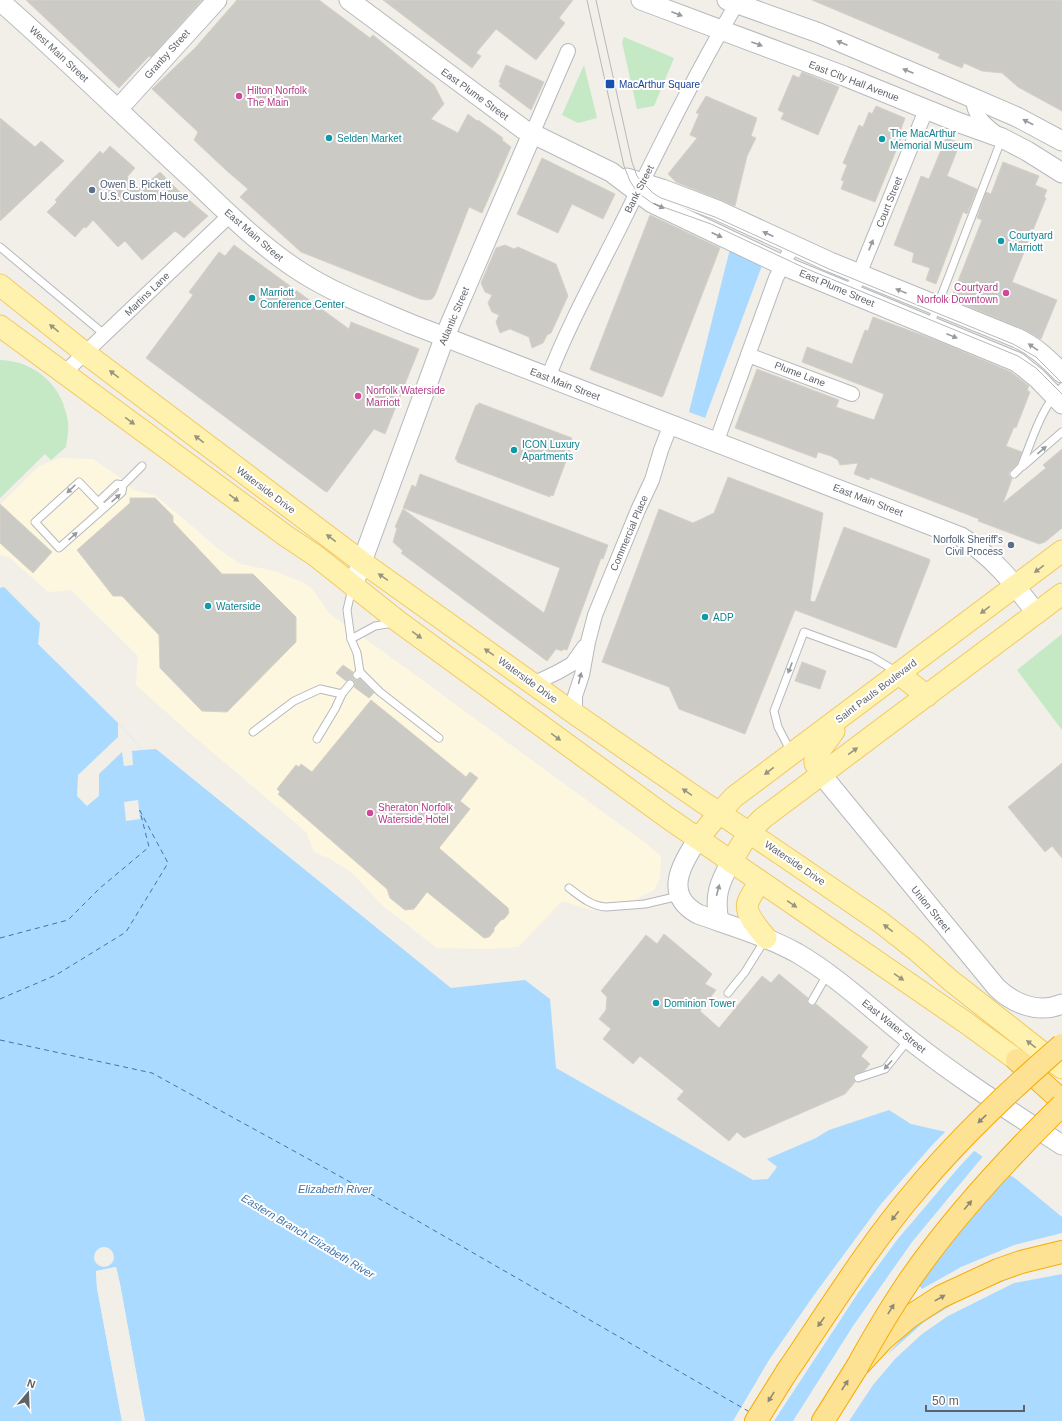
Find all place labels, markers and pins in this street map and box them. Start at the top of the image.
marker: MacArthur Square [604,78,616,90]
place label: MacArthur Square [619,79,701,90]
place label: Hilton Norfolk The Main [247,85,308,108]
marker: Hilton Norfolk The Main [234,91,244,101]
place label: The MacArthur Memorial Museum [890,128,972,151]
marker: Selden Market [324,133,334,143]
place label: Selden Market [337,133,402,144]
marker: The MacArthur Memorial Museum [877,134,887,144]
place label: Owen B. Pickett U.S. Custom House [100,179,189,202]
marker: Owen B. Pickett U.S. Custom House [87,185,97,195]
place label: Courtyard Marriott [1009,230,1053,253]
marker: Courtyard Marriott [996,236,1006,246]
place label: Courtyard Norfolk Downtown [917,282,998,305]
place label: Marriott Conference Center [260,287,345,310]
marker: Courtyard Norfolk Downtown [1001,288,1011,298]
marker: Marriott Conference Center [247,293,257,303]
place label: Norfolk Waterside Marriott [366,385,446,408]
marker: Norfolk Waterside Marriott [353,391,363,401]
place label: ICON Luxury Apartments [522,439,580,462]
marker: ICON Luxury Apartments [509,445,519,455]
place label: Norfolk Sheriff's Civil Process [933,534,1003,557]
marker: Norfolk Sheriff's Civil Process [1006,540,1016,550]
marker: Waterside [203,601,213,611]
place label: Waterside [216,601,261,612]
marker: ADP [700,612,710,622]
place label: ADP [713,612,734,623]
place label: Sheraton Norfolk Waterside Hotel [378,802,454,825]
marker: Sheraton Norfolk Waterside Hotel [365,808,375,818]
marker: Dominion Tower [651,998,661,1008]
place label: Dominion Tower [664,998,736,1009]

